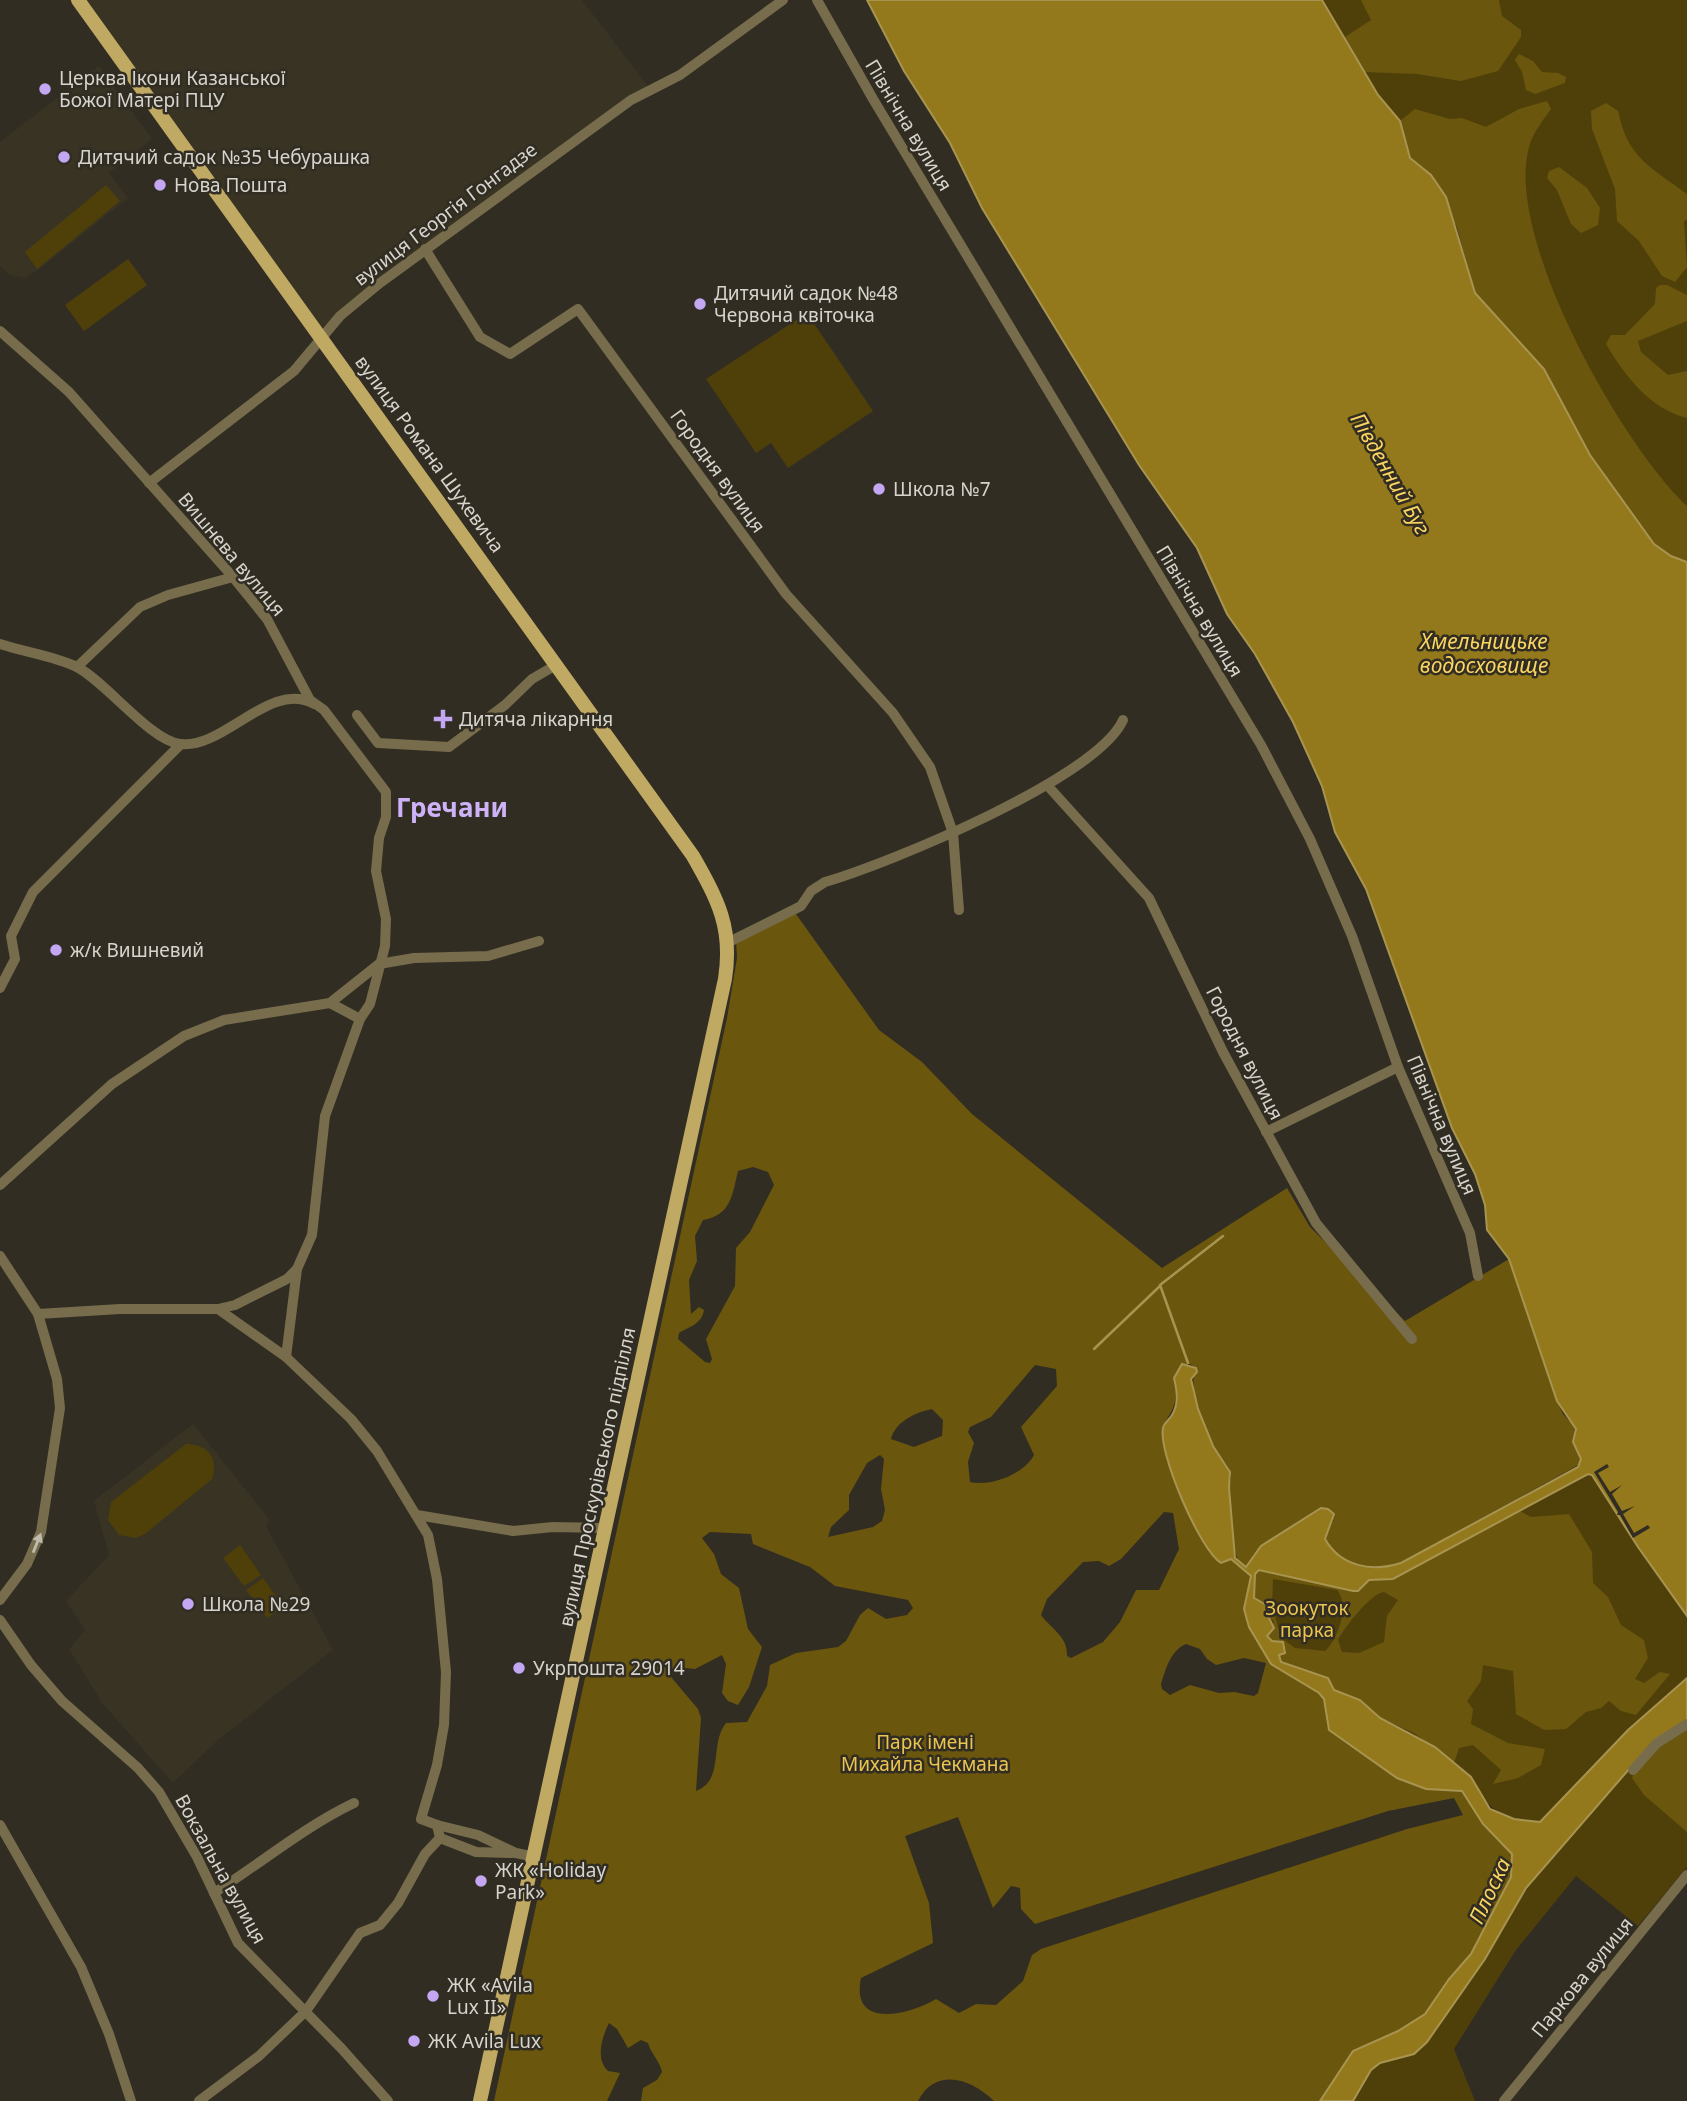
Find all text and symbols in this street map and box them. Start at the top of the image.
street label: Північна вулиця [859,54,959,196]
place label: Церква Ікони Казанської Божої Матері ПЦУ [59,65,286,113]
marker: Церква Ікони Казанської Божої Матері ПЦУ [37,81,53,97]
street label: вулиця Георгія Гонгадзе [348,136,542,292]
place label: Дитячий садок №35 Чебурашка [78,144,370,170]
marker: Дитячий садок №35 Чебурашка [56,149,72,165]
place label: Нова Пошта [174,172,287,198]
marker: Нова Пошта [152,177,168,193]
place label: Дитячий садок №48 Червона квіточка [714,280,898,328]
marker: Дитячий садок №48 Червона квіточка [692,296,708,312]
street label: вулиця Романа Шухевича [350,350,510,558]
street label: Городня вулиця [664,404,772,538]
water label: Південний Буг [1345,407,1437,540]
place label: Школа №7 [893,476,991,502]
marker: Школа №7 [871,481,887,497]
street label: Вишнева вулиця [172,487,292,621]
street label: Північна вулиця [1150,540,1250,682]
water label: Хмельницьке водосховище [1418,627,1548,679]
place label: Дитяча лікарння [459,706,613,732]
marker: Дитяча лікарння [433,709,453,729]
district label: Гречани [396,789,508,825]
place label: ж/к Вишневий [70,937,204,963]
marker: ж/к Вишневий [48,942,64,958]
street label: Городня вулиця [1200,982,1290,1124]
street label: Північна вулиця [1401,1051,1483,1199]
street label: вулиця Проскурівського підпілля [553,1325,641,1629]
one-way arrow [31,1532,42,1553]
place label: Школа №29 [202,1591,310,1617]
park label: Зоокуток парка [1265,1595,1349,1643]
marker: Школа №29 [180,1596,196,1612]
place label: Укрпошта 29014 [533,1655,685,1681]
marker: Укрпошта 29014 [511,1660,527,1676]
park label: Парк імені Михайла Чекмана [841,1729,1009,1777]
street label: Вокзальна вулиця [169,1790,273,1948]
water label: Плоска [1462,1853,1516,1928]
place label: ЖК «Holiday Park» [495,1857,606,1905]
marker: ЖК «Holiday Park» [473,1873,489,1889]
street label: Паркова вулиця [1525,1911,1639,2043]
place label: ЖК «Avila Lux II» [447,1972,533,2020]
marker: ЖК «Avila Lux II» [425,1988,441,2004]
place label: ЖК Avila Lux [428,2028,541,2054]
marker: ЖК Avila Lux [406,2033,422,2049]

